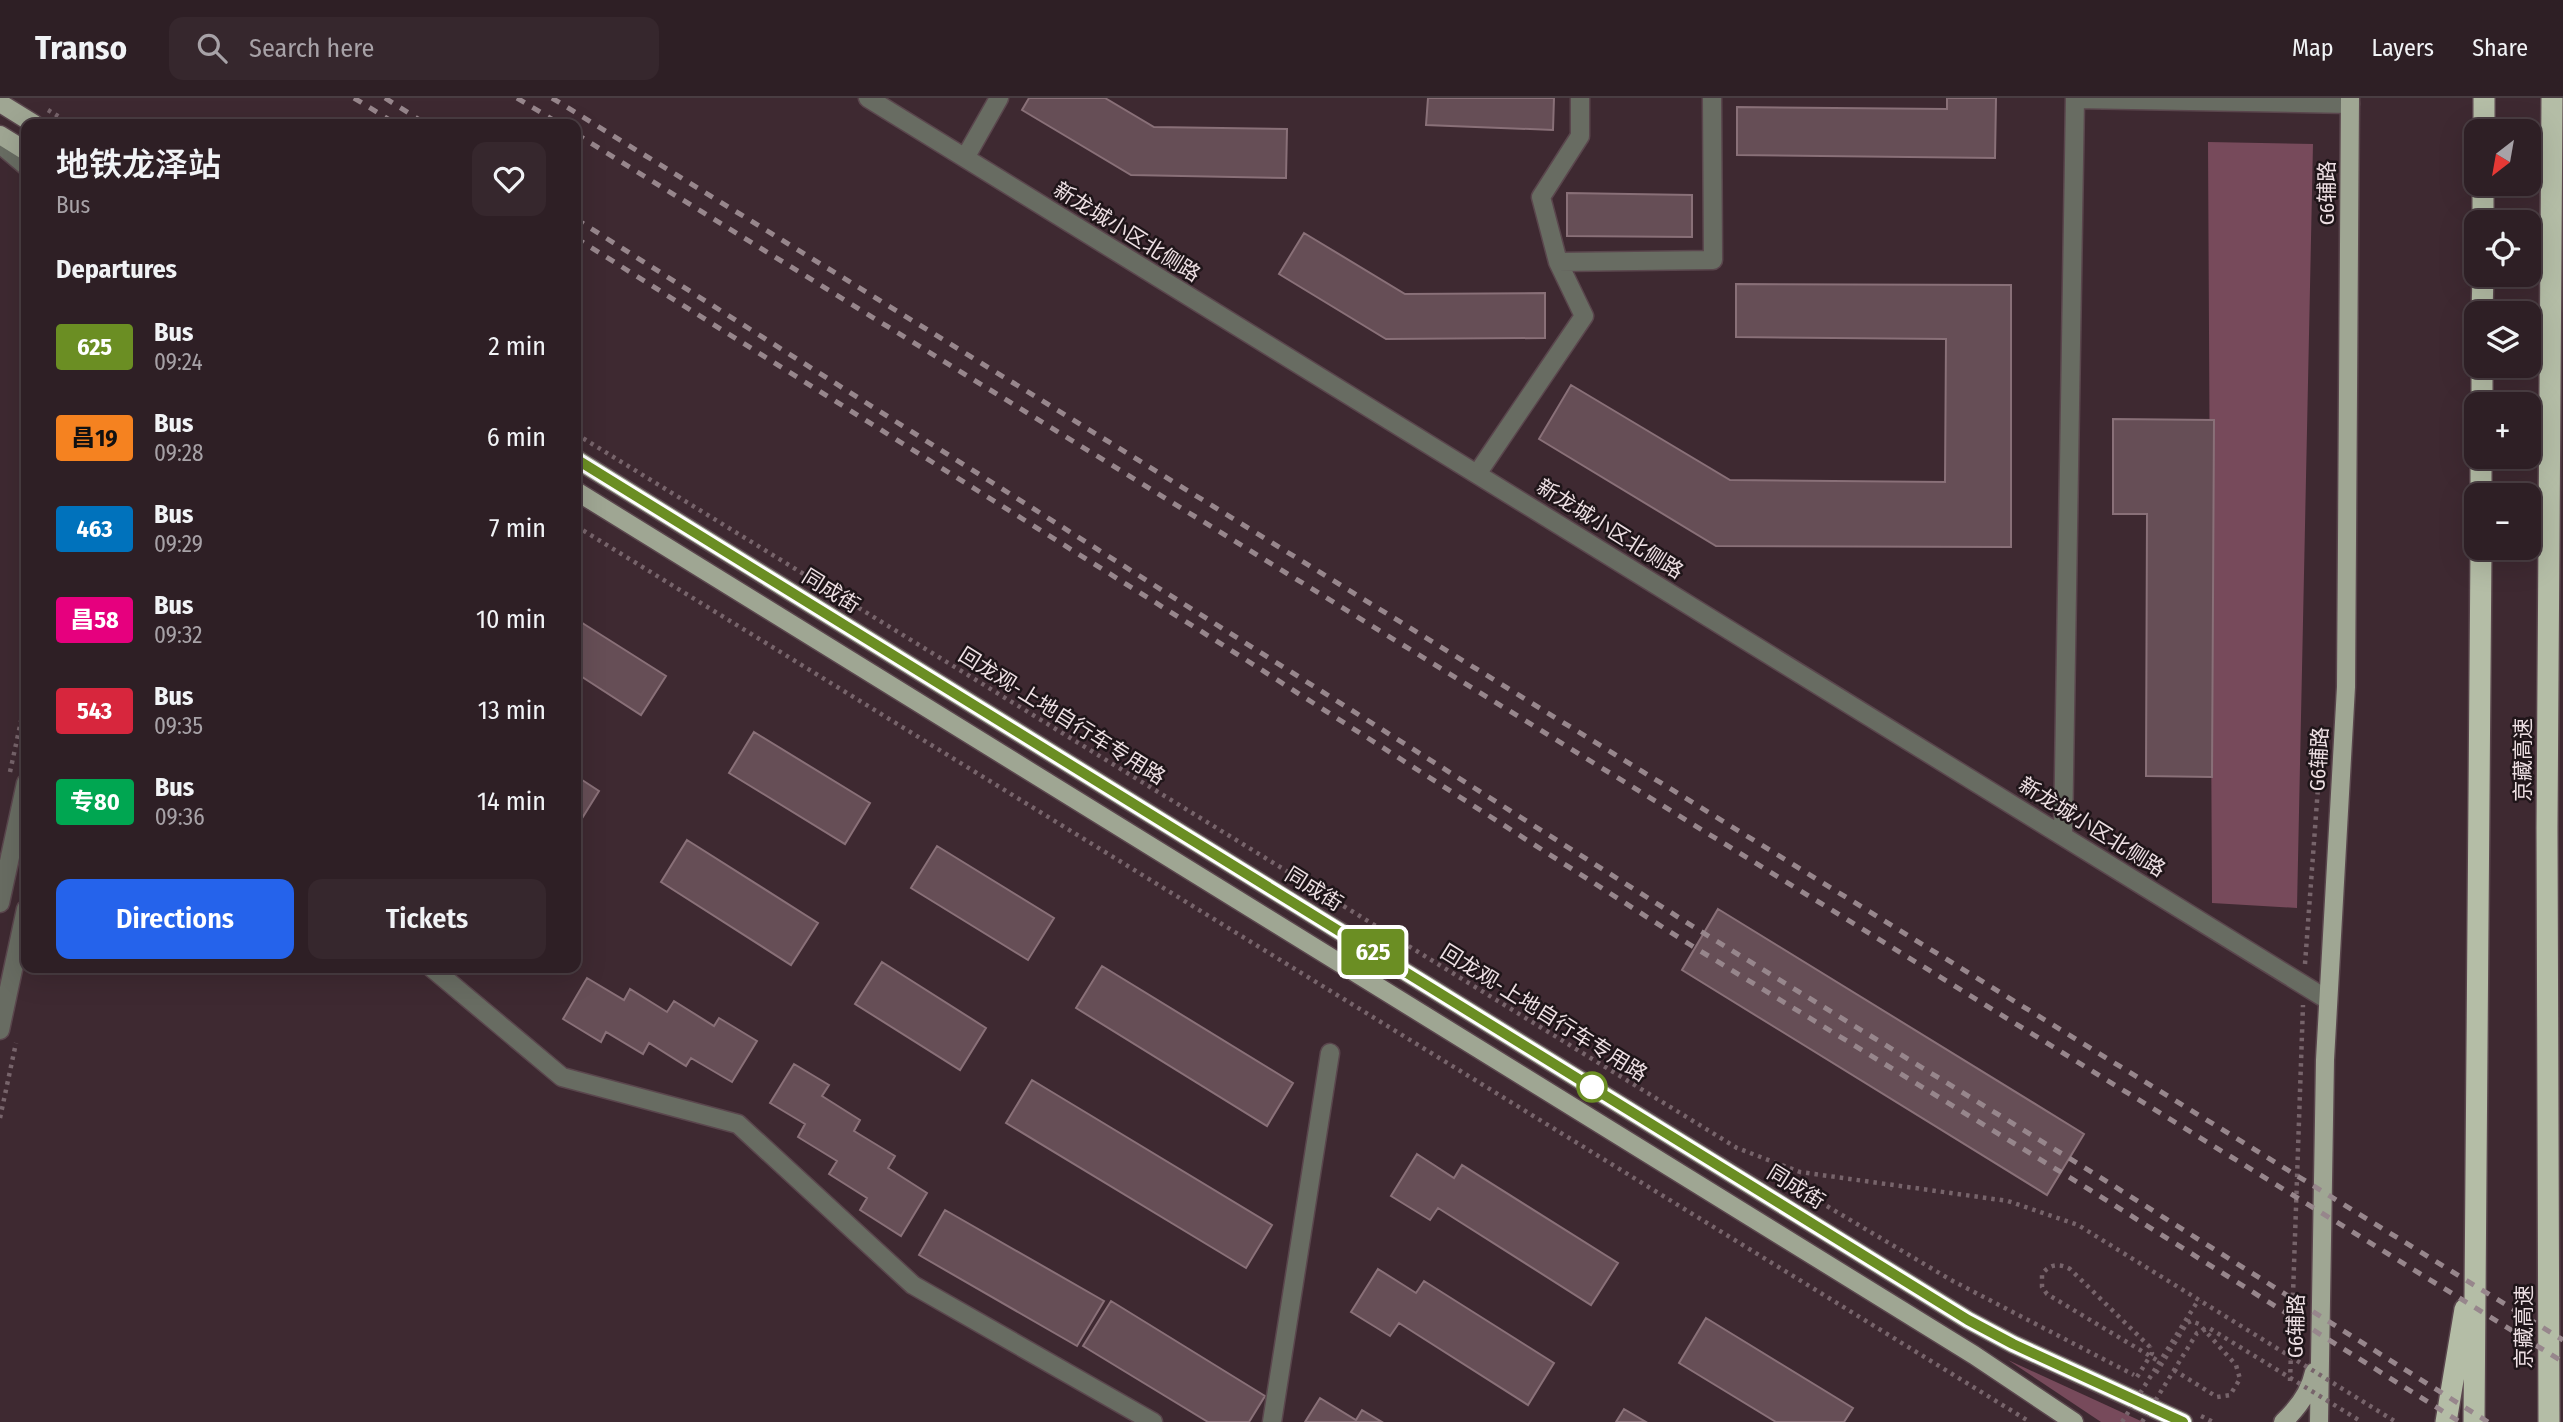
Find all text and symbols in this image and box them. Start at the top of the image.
search box [169,17,659,80]
text: Transo [35,28,127,68]
icon: search [193,29,231,67]
text: Search here [249,33,374,64]
text: Map [2292,34,2334,62]
text: Layers [2372,34,2434,62]
text: Share [2472,34,2528,62]
north arrow [2464,119,2541,196]
map controls [2464,119,2541,560]
button: heart [472,142,546,216]
text: 地铁龙泽站 [56,145,221,185]
street label: G6辅路 [2314,161,2340,225]
street label: 新龙城小区北侧路 [1049,176,1205,288]
text: Bus [56,191,90,219]
button: locate [2464,210,2541,287]
text: Departures [56,254,177,285]
button: layers [2464,301,2541,378]
text: Bus [154,317,193,348]
text: 2 min [488,331,546,362]
text: 625 [77,333,112,361]
text: 09:24 [154,348,203,376]
button: + [2464,392,2541,469]
text: Bus [154,408,193,439]
text: 6 min [487,422,546,453]
text: 昌19 [71,424,118,452]
text: 09:28 [154,439,204,467]
street label: 新龙城小区北侧路 [1532,473,1688,585]
button: − [2464,483,2541,560]
text: Bus [154,499,193,530]
text: 7 min [489,513,546,544]
text: 463 [76,515,113,543]
text: 09:29 [154,530,203,558]
street label: 同成街 [797,563,865,619]
text: Bus [154,590,193,621]
text: 10 min [476,604,546,635]
text: 昌58 [70,606,119,634]
text: 09:32 [154,621,202,649]
street label: 回龙观-上地自行车专用路 [954,642,1170,790]
text: Bus [154,681,193,712]
text: 13 min [478,695,546,726]
text: 543 [77,697,112,725]
text: 09:35 [154,712,203,740]
street label: 京藏高速 [2510,718,2536,802]
street label: G6辅路 [2304,726,2334,792]
street label: 新龙城小区北侧路 [2014,771,2170,883]
text: Bus [155,772,194,803]
text: 14 min [477,786,546,817]
text: 专80 [70,788,120,816]
text: 09:36 [155,803,205,831]
street label: 同成街 [1280,861,1348,917]
button: Directions [56,879,294,959]
button: Tickets [308,879,546,959]
line badge: 625 [1333,929,1413,975]
text: 625 [1355,938,1391,966]
street label: 回龙观-上地自行车专用路 [1436,939,1652,1087]
unlabelled marker [1577,1072,1607,1102]
street label: 同成街 [1762,1159,1830,1215]
street label: 京藏高速 [2511,1285,2537,1369]
street label: G6辅路 [2282,1294,2310,1358]

